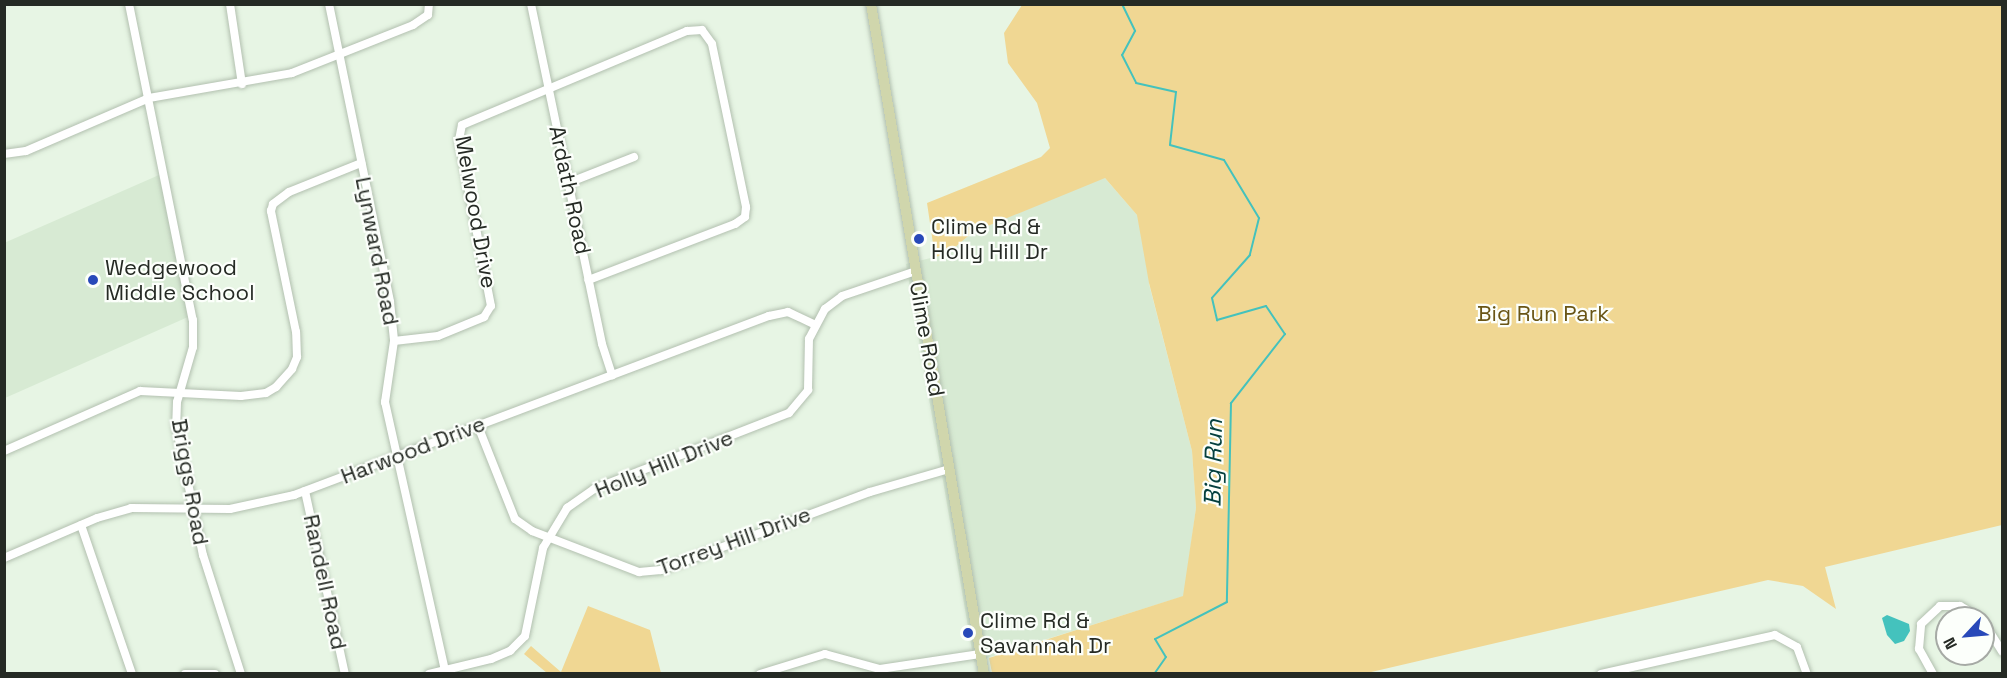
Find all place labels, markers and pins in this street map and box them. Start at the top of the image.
place label: Clime Rd & Holly Hill Dr [931,213,1048,264]
marker: Clime Rd & Holly Hill Dr [912,232,926,246]
place label: Wedgewood Middle School [105,254,255,306]
marker: Wedgewood Middle School [86,273,100,287]
place label: Clime Rd & Savannah Dr [980,607,1111,658]
marker: Clime Rd & Savannah Dr [961,626,975,640]

